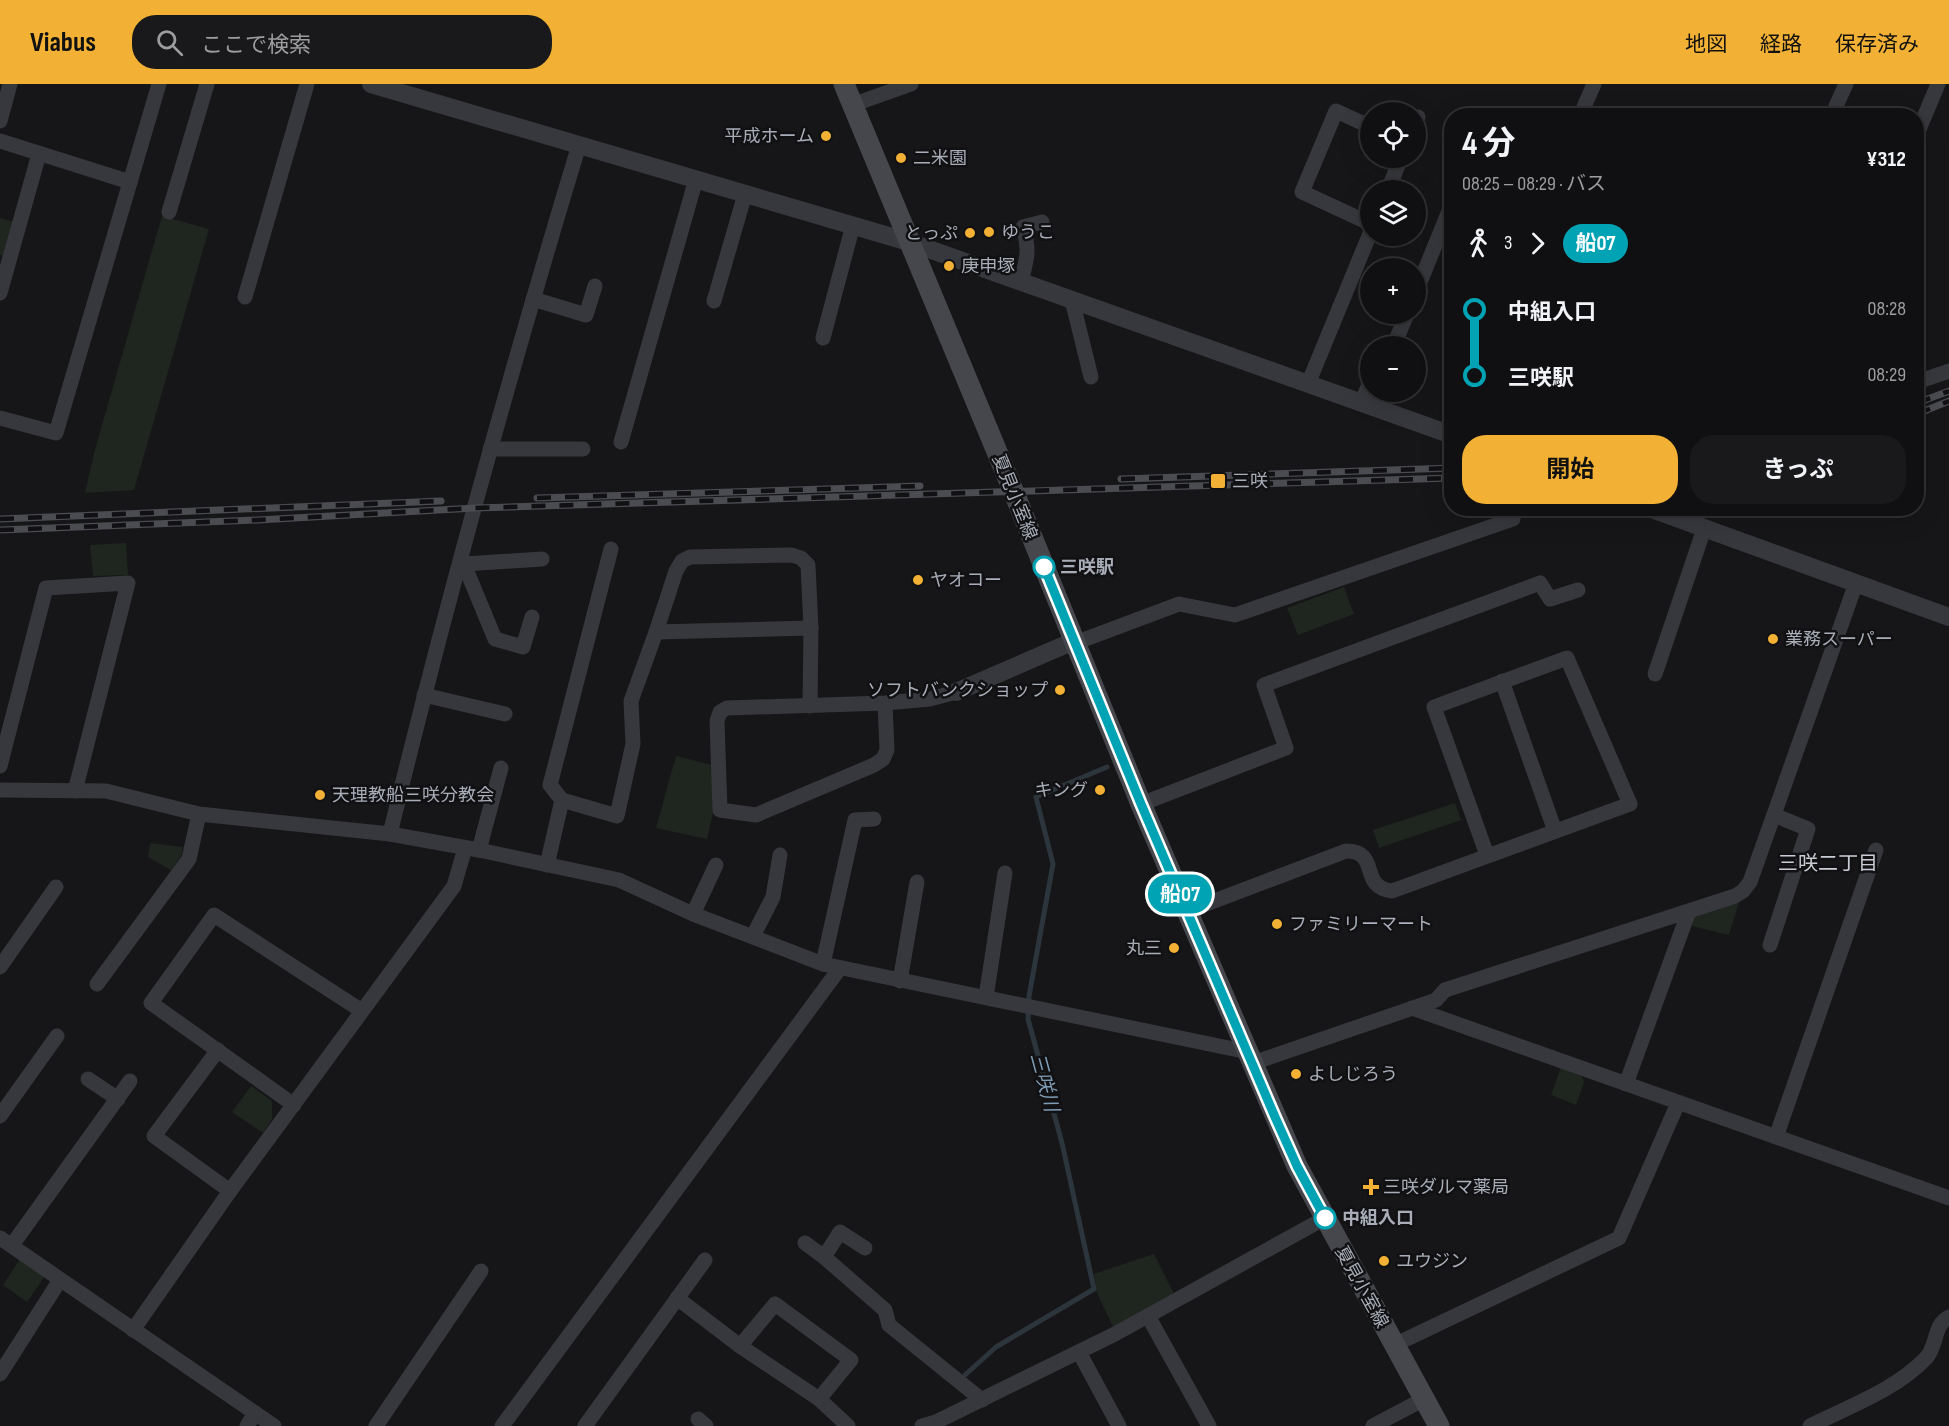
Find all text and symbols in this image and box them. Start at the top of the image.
search box [132,15,552,69]
text: Viabus [30,26,96,59]
icon: search [153,26,186,59]
text: ここで検索 [201,32,311,59]
text: 地図 [1685,32,1727,57]
text: 経路 [1760,32,1802,57]
text: 保存済み [1835,32,1919,57]
map controls [1360,102,1426,402]
button: locate [1360,102,1426,168]
text: 4 分 [1462,124,1516,164]
place label: 平成ホーム [725,126,814,147]
marker: 平成ホーム [819,129,833,143]
text: ¥312 [1866,146,1906,173]
place label: 二米園 [913,148,967,169]
marker: 二米園 [894,151,908,165]
text: 08:25 – 08:29 · バス [1462,172,1606,196]
button: layers [1360,180,1426,246]
place label: ゆうこ [1001,222,1055,243]
place label: とっぷ [905,223,958,244]
marker: ゆうこ [982,225,996,239]
marker: とっぷ [963,226,977,240]
icon: walk [1462,227,1495,260]
icon: forward [1521,227,1554,260]
text: 3 [1504,231,1512,255]
text: 船07 [1575,231,1616,256]
place label: 庚申塚 [961,256,1015,277]
button: + [1360,258,1426,324]
marker: 庚申塚 [942,259,956,273]
text: 08:28 [1868,297,1906,321]
text: 中組入口 [1508,299,1596,326]
button: − [1360,336,1426,402]
text: 08:29 [1867,363,1906,387]
text: 三咲駅 [1508,365,1574,392]
button: 開始 [1462,435,1678,504]
button: きっぷ [1690,435,1906,504]
street label: 夏見小室線 [988,452,1041,543]
place label: 三咲 [1232,471,1268,492]
marker: 三咲 [1209,472,1227,490]
marker: 三咲駅 [1033,556,1055,578]
place label: 三咲駅 [1060,557,1114,578]
place label: ヤオコー [930,570,1002,591]
marker: ヤオコー [911,573,925,587]
place label: 業務スーパー [1785,629,1893,650]
marker: 業務スーパー [1766,632,1780,646]
place label: ソフトバンクショップ [867,680,1048,701]
marker: ソフトバンクショップ [1053,683,1067,697]
place label: キング [1035,780,1088,801]
marker: キング [1093,783,1107,797]
place label: 天理教船三咲分教会 [332,785,494,806]
marker: 天理教船三咲分教会 [313,788,327,802]
district label: 三咲二丁目 [1778,852,1878,876]
line badge: 船07 [1146,874,1214,914]
text: 船07 [1160,882,1200,907]
place label: ファミリーマート [1289,914,1433,935]
marker: ファミリーマート [1270,917,1284,931]
place label: 丸三 [1126,938,1162,959]
marker: 丸三 [1167,941,1181,955]
water label: 三咲川 [1025,1050,1064,1116]
place label: よしじろう [1308,1064,1398,1085]
marker: よしじろう [1289,1067,1303,1081]
place label: 三咲ダルマ薬局 [1383,1177,1509,1198]
marker: 三咲ダルマ薬局 [1364,1180,1378,1194]
marker: 中組入口 [1314,1207,1336,1229]
place label: 中組入口 [1342,1208,1414,1229]
street label: 夏見小室線 [1331,1243,1393,1332]
place label: ユウジン [1396,1251,1468,1272]
marker: ユウジン [1377,1254,1391,1268]

